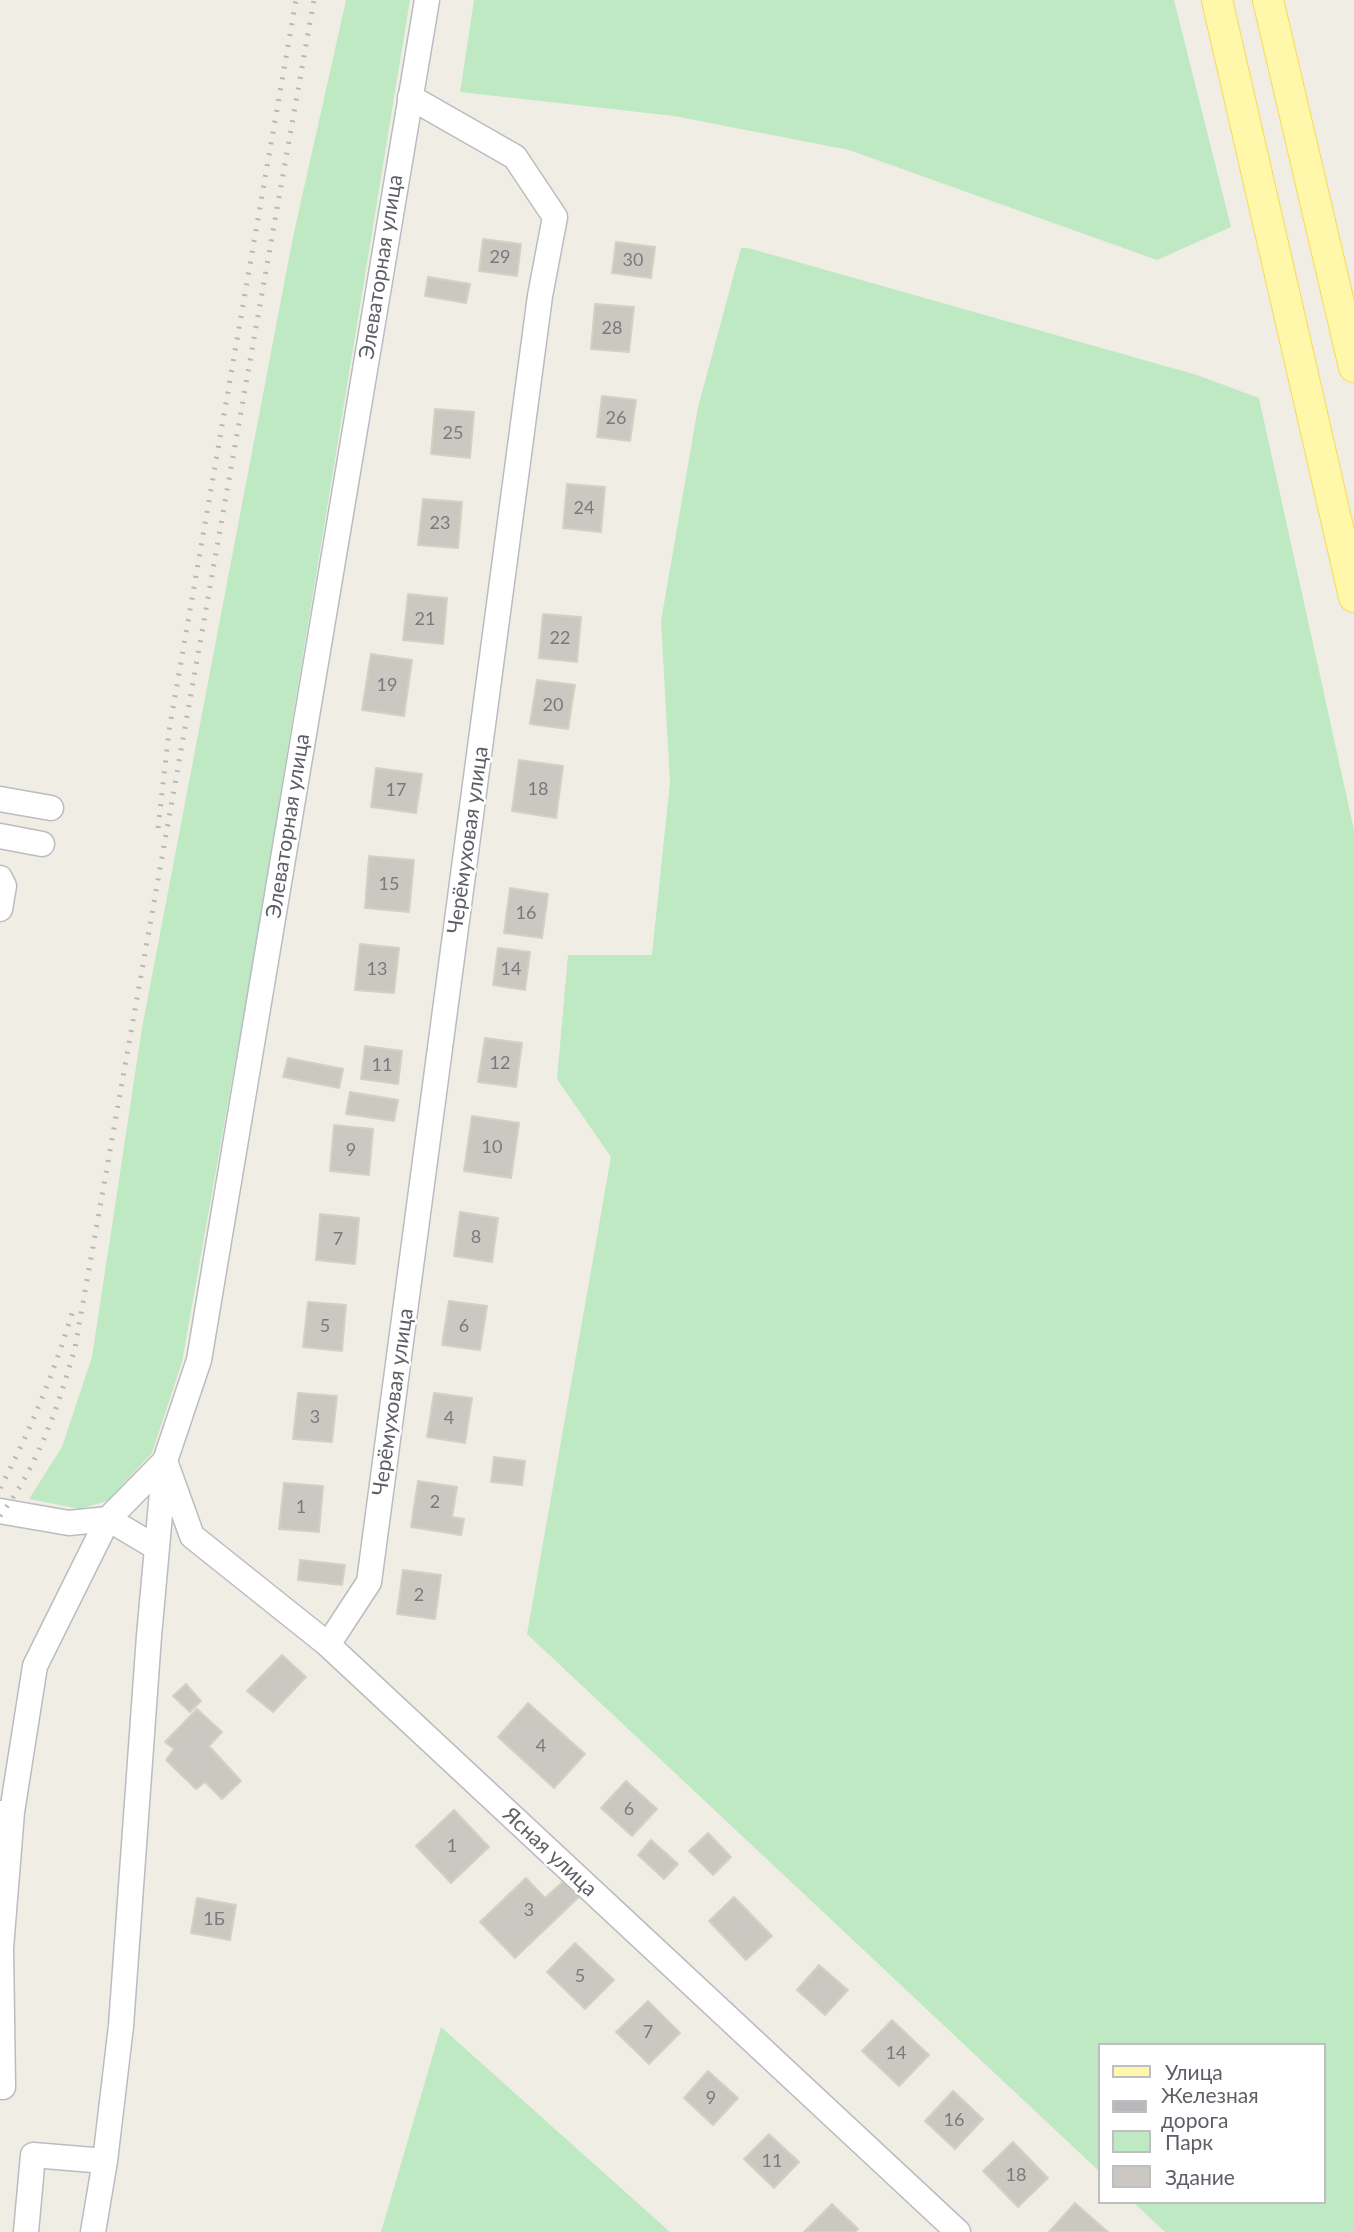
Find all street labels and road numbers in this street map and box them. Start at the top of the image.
street label: Элеваторная улица [354,173,408,361]
street label: Элеваторная улица [261,732,315,920]
street label: Черёмуховая улица [442,745,494,935]
street label: Черёмуховая улица [367,1307,419,1497]
street label: Ясная улица [498,1802,602,1902]

